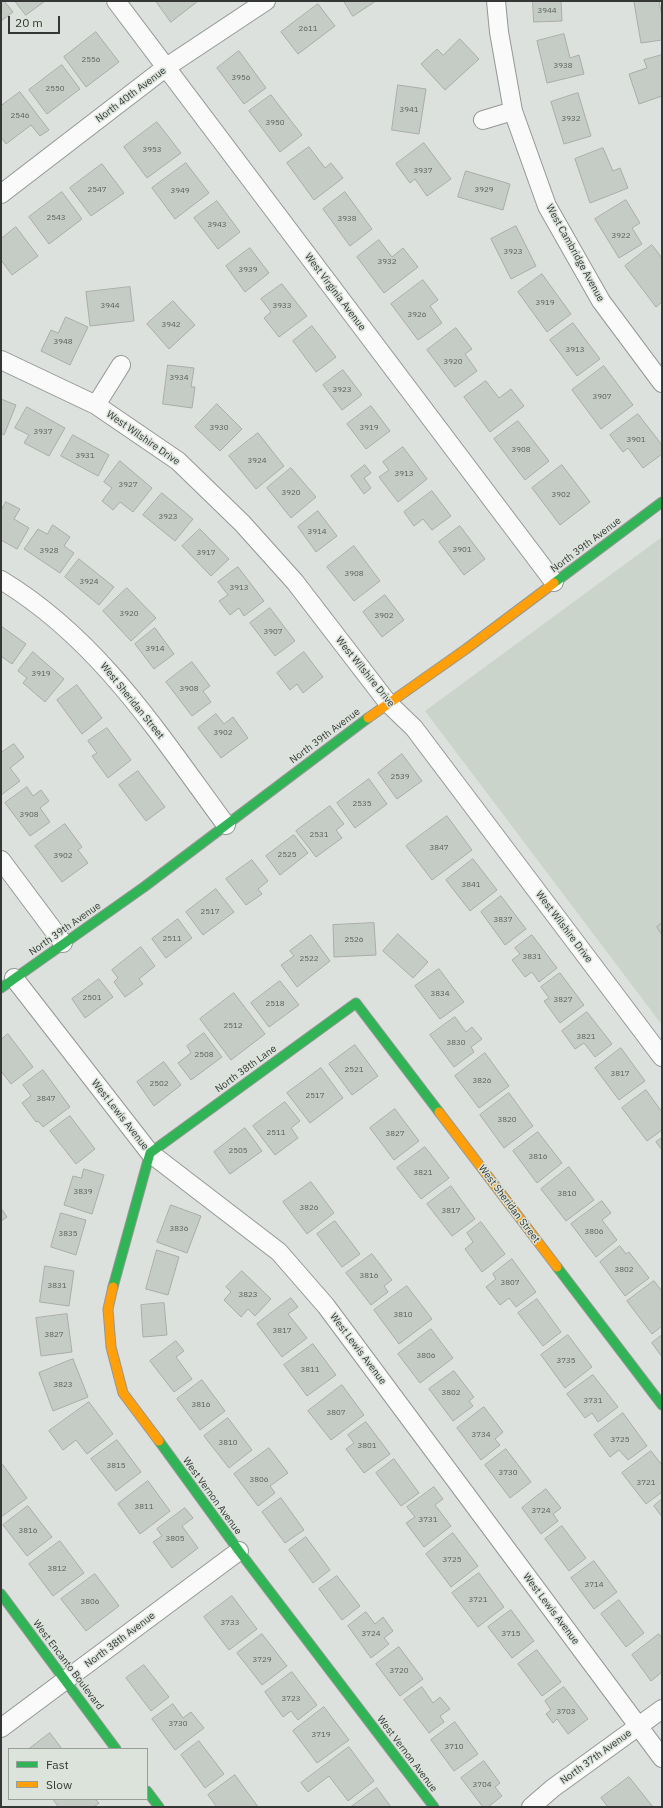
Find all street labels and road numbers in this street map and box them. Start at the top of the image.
street label: North 40th Avenue [93,65,169,125]
street label: West Cambridge Avenue [543,202,607,304]
street label: West Virginia Avenue [302,251,368,333]
street label: West Wilshire Drive [104,408,182,468]
street label: North 39th Avenue [548,515,624,575]
street label: West Wilshire Drive [333,635,397,709]
street label: West Sheridan Street [98,660,166,742]
street label: North 39th Avenue [287,706,363,766]
street label: West Wilshire Drive [533,889,595,965]
street label: North 39th Avenue [27,900,103,958]
street label: North 38th Lane [213,1043,279,1095]
street label: West Lewis Avenue [89,1077,151,1153]
street label: West Sheridan Street [476,1163,542,1245]
street label: West Lewis Avenue [327,1311,389,1387]
street label: West Vernon Avenue [180,1455,244,1537]
street label: West Lewis Avenue [520,1571,582,1647]
street label: North 38th Avenue [82,1610,158,1670]
street label: West Encanto Boulevard [30,1618,106,1712]
street label: West Vernon Avenue [374,1713,440,1795]
street label: North 37th Avenue [558,1727,634,1787]

